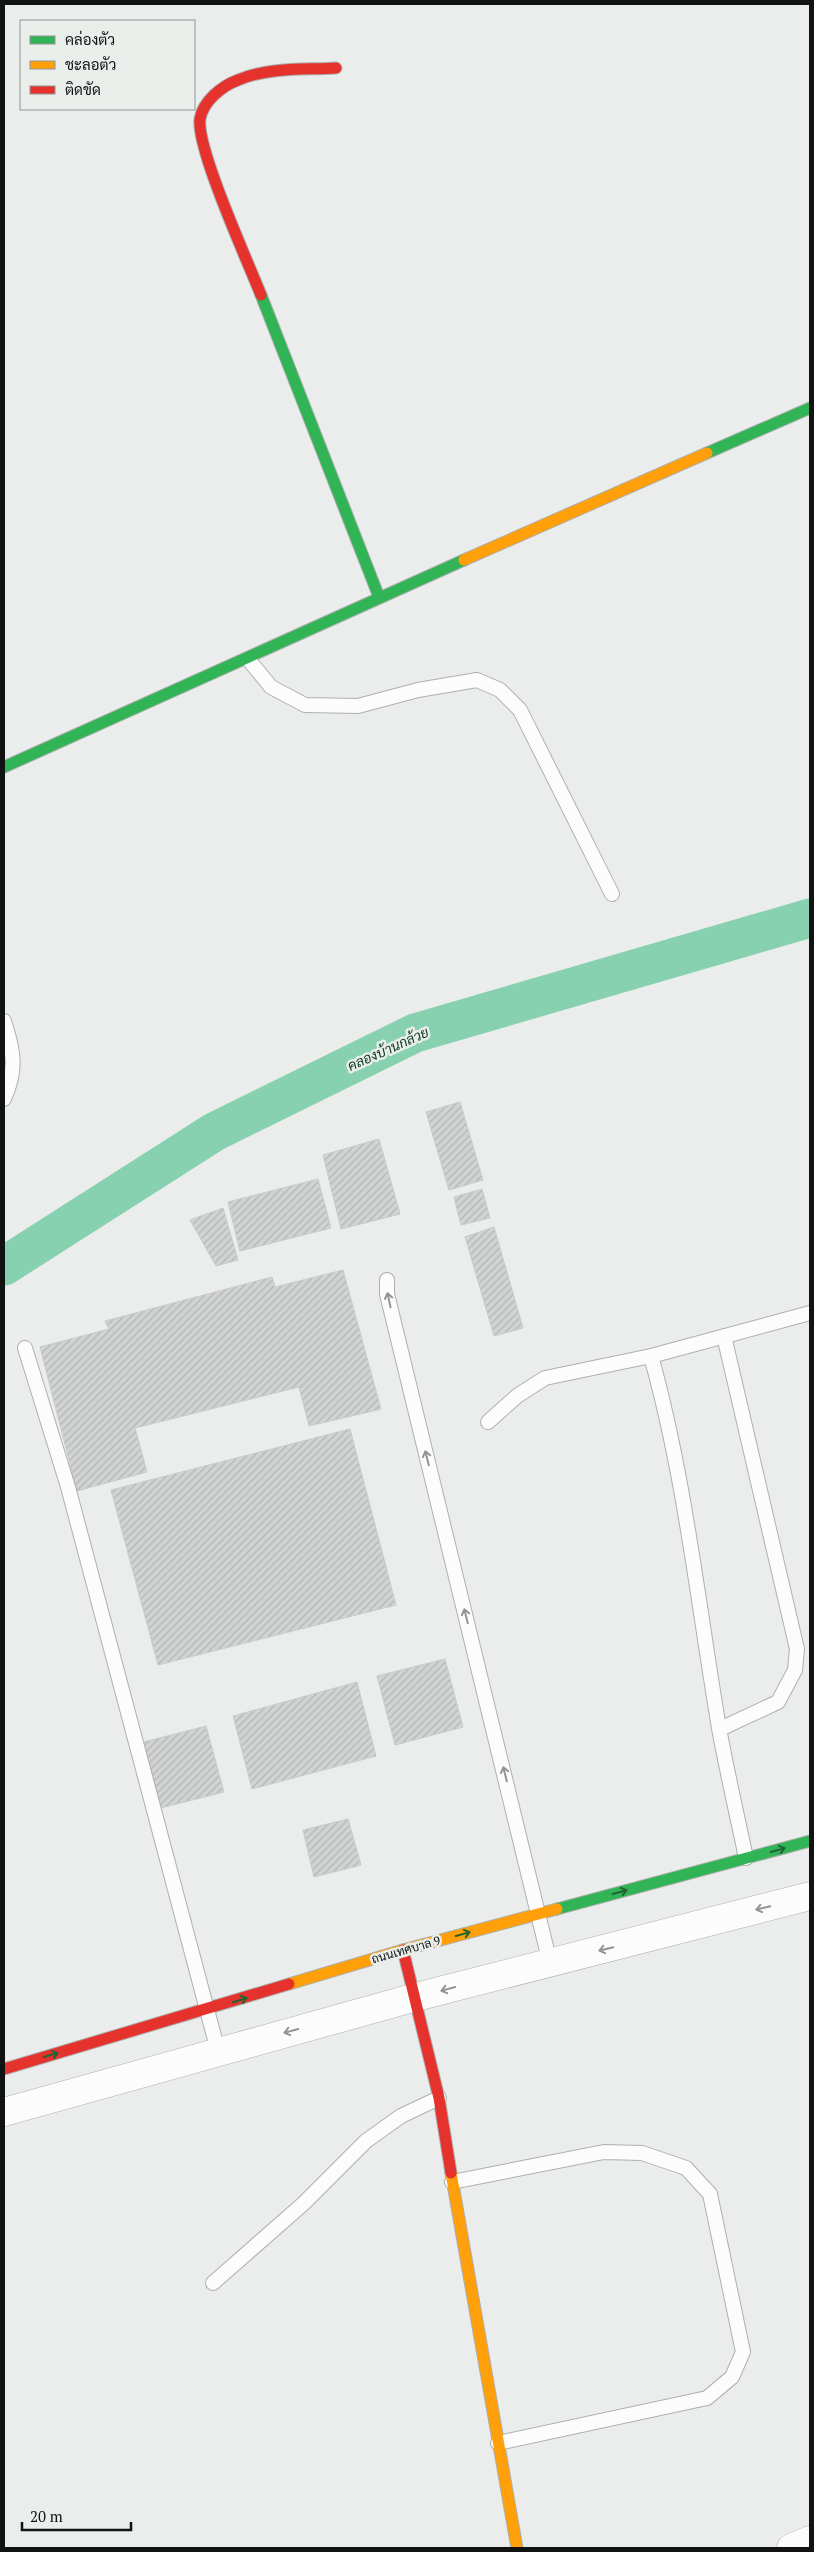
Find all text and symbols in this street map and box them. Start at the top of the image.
legend [20,20,195,110]
text: คล่องตัว [65,29,115,49]
text: ชะลอตัว [65,54,116,74]
text: ติดขัด [65,79,101,99]
water label: คลองบ้านกล้วย [344,1022,432,1075]
one-way arrow [383,1293,393,1309]
one-way arrow [422,1451,431,1467]
one-way arrow [461,1609,470,1625]
one-way arrow [499,1766,509,1782]
one-way arrow [770,1844,786,1854]
one-way arrow [612,1887,628,1897]
one-way arrow [755,1904,771,1913]
one-way arrow [455,1929,471,1939]
street label: ถนนเทศบาล 9 [370,1933,442,1967]
one-way arrow [598,1944,614,1954]
one-way arrow [441,1985,457,1994]
one-way arrow [232,1994,248,2004]
one-way arrow [284,2027,300,2036]
one-way arrow [42,2050,58,2060]
scale bar [22,2500,131,2532]
text: 20 m [30,2506,63,2526]

